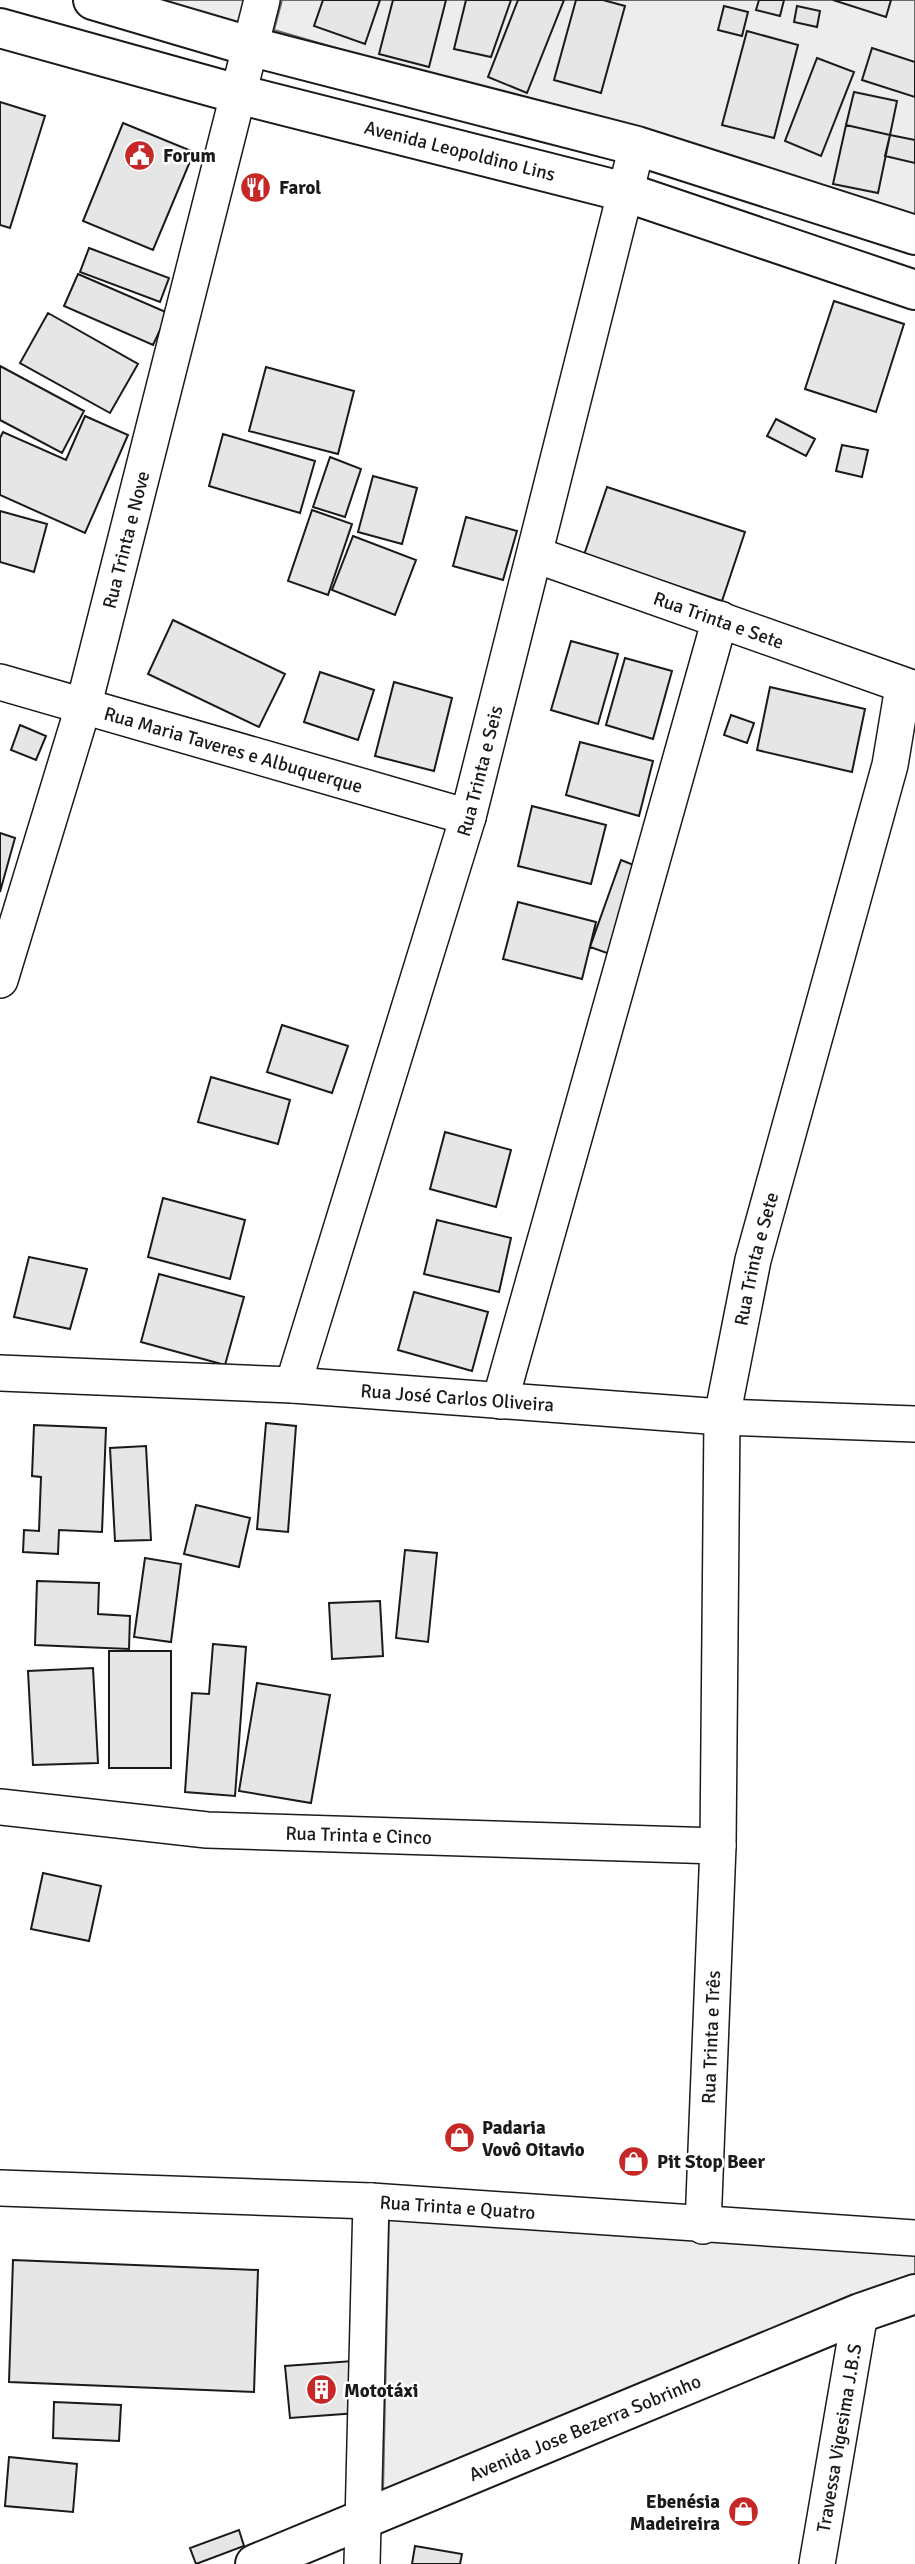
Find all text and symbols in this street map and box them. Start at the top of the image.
street label: Avenida Leopoldino Lins [362,115,558,187]
public building icon: Forum [123,138,157,172]
place label: Forum [163,144,216,168]
restaurant icon: Farol [239,170,273,204]
place label: Farol [279,176,321,200]
street label: Rua Trinta e Nove [98,469,155,611]
street label: Rua Trinta e Sete [650,586,787,655]
street label: Rua Maria Taveres e Albuquerque [101,702,365,799]
street label: Rua Trinta e Seis [452,703,509,839]
street label: Rua Trinta e Sete [729,1190,784,1328]
street label: Rua José Carlos Oliveira [360,1379,555,1417]
street label: Rua Trinta e Cinco [285,1821,432,1850]
street label: Rua Trinta e Três [697,1970,726,2104]
place label: Padaria Vovô Oitavio [482,2116,585,2162]
shop icon: Padaria Vovô Oitavio [442,2121,476,2155]
shop icon: Pit Stop Beer [617,2144,651,2178]
place label: Pit Stop Beer [657,2150,765,2174]
street label: Rua Trinta e Quatro [379,2191,536,2225]
street label: Travessa Vigesima J.B.S [812,2342,868,2534]
street label: Avenida Jose Bezerra Sobrinho [465,2369,705,2487]
building icon: Mototáxi [304,2373,338,2407]
place label: Mototáxi [344,2379,418,2403]
place label: Ebenésia Madeireira [630,2490,720,2536]
shop icon: Ebenésia Madeireira [726,2495,760,2529]

